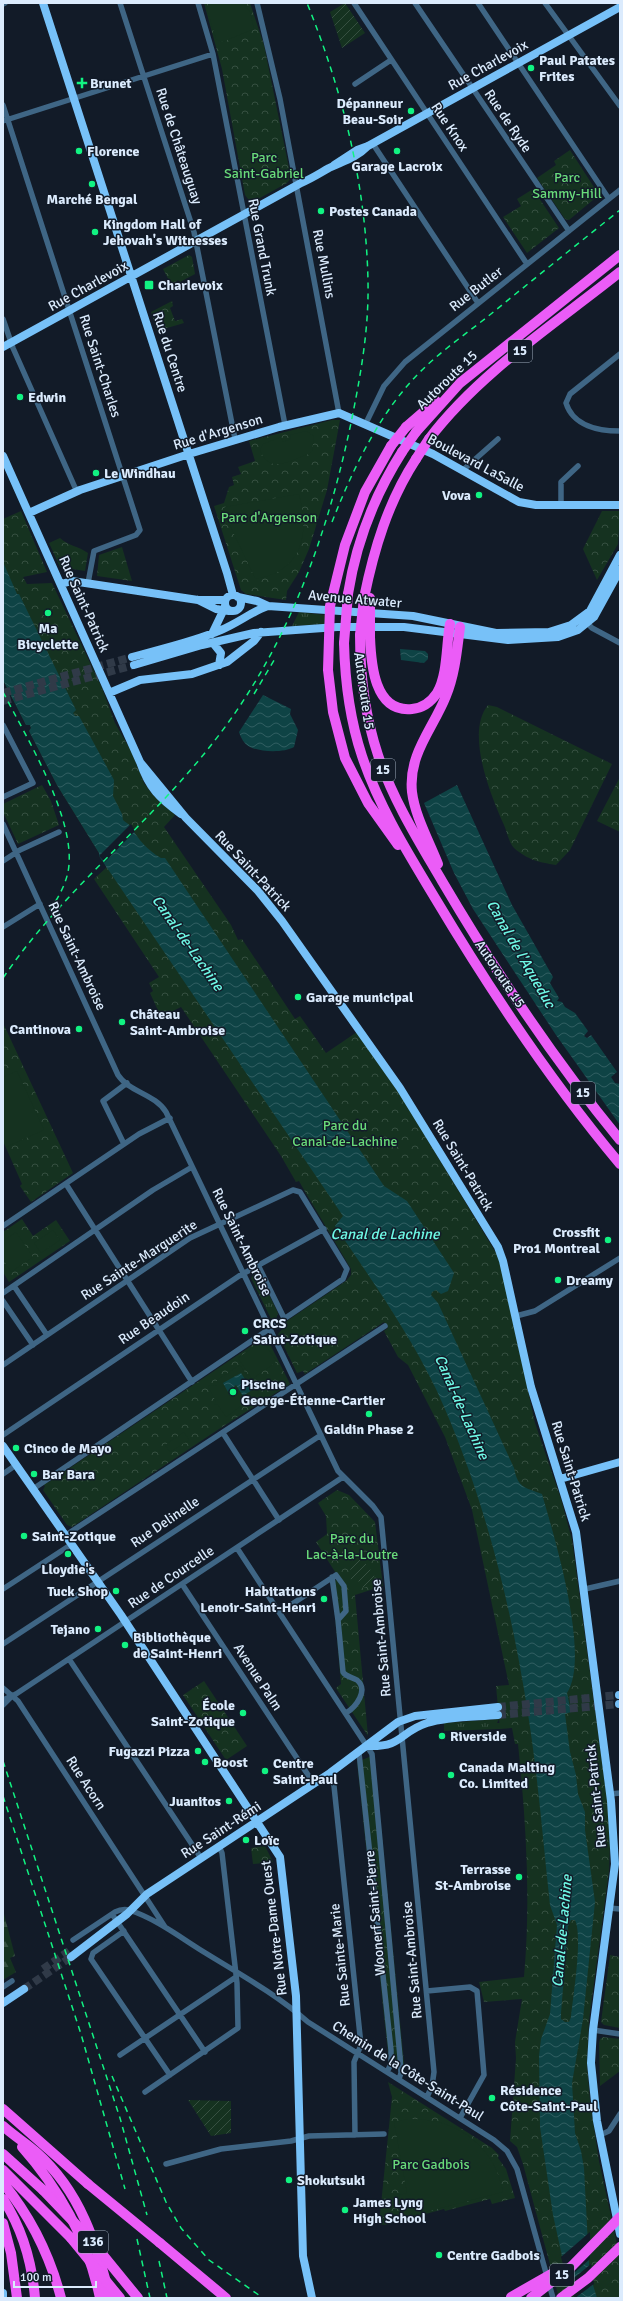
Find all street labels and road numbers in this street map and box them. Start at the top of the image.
street label: Rue Charlevoix [445,36,531,94]
street label: Rue de Châteauguay [152,86,206,207]
street label: Rue de Ryde [481,86,535,156]
street label: Rue Knox [427,99,473,155]
street label: Rue Grand Trunk [244,197,280,297]
street label: Rue Mullins [309,228,339,300]
street label: Rue Charlevoix [45,257,131,315]
street label: Rue Butler [446,262,507,315]
street label: Rue du Centre [149,310,191,394]
street label: Rue Saint-Charles [75,312,125,420]
road number: 15 [508,340,532,362]
street label: Autoroute 15 [413,347,481,413]
street label: Rue d'Argenson [171,410,265,454]
street label: Boulevard LaSalle [425,430,527,496]
street label: Rue Saint-Patrick [55,553,113,655]
street label: Avenue Atwater [307,586,403,612]
street label: Autoroute 15 [350,651,378,731]
road number: 15 [371,759,395,781]
street label: Rue Saint-Patrick [211,827,295,915]
street label: Rue Saint-Ambroise [44,899,110,1013]
street label: Autoroute 15 [471,937,529,1011]
road number: 15 [571,1082,595,1104]
street label: Rue Saint-Patrick [429,1116,497,1214]
street label: Rue Saint-Ambroise [208,1185,276,1299]
street label: Rue Sainte-Marguerite [78,1216,200,1304]
street label: Rue Beaudoin [115,1288,193,1348]
street label: Rue Saint-Patrick [548,1419,594,1523]
street label: Rue Delinelle [127,1493,203,1551]
street label: Rue de Courcelle [125,1542,217,1612]
street label: Rue Saint-Ambroise [367,1578,395,1698]
street label: Avenue Palm [230,1640,286,1714]
street label: Rue Saint-Patrick [582,1743,610,1849]
street label: Rue Acorn [62,1753,110,1813]
street label: Rue Saint-Rémi [178,1798,264,1862]
street label: Woonerf Saint-Pierre [361,1850,389,1976]
street label: Rue Notre-Dame Ouest [257,1859,291,1997]
street label: Rue Saint-Ambroise [398,1900,426,2020]
street label: Rue Sainte-Marie [326,1903,354,2007]
street label: Chemin de la Côte-Saint-Paul [329,2017,487,2125]
road number: 136 [78,2231,108,2253]
road number: 15 [550,2264,574,2286]

